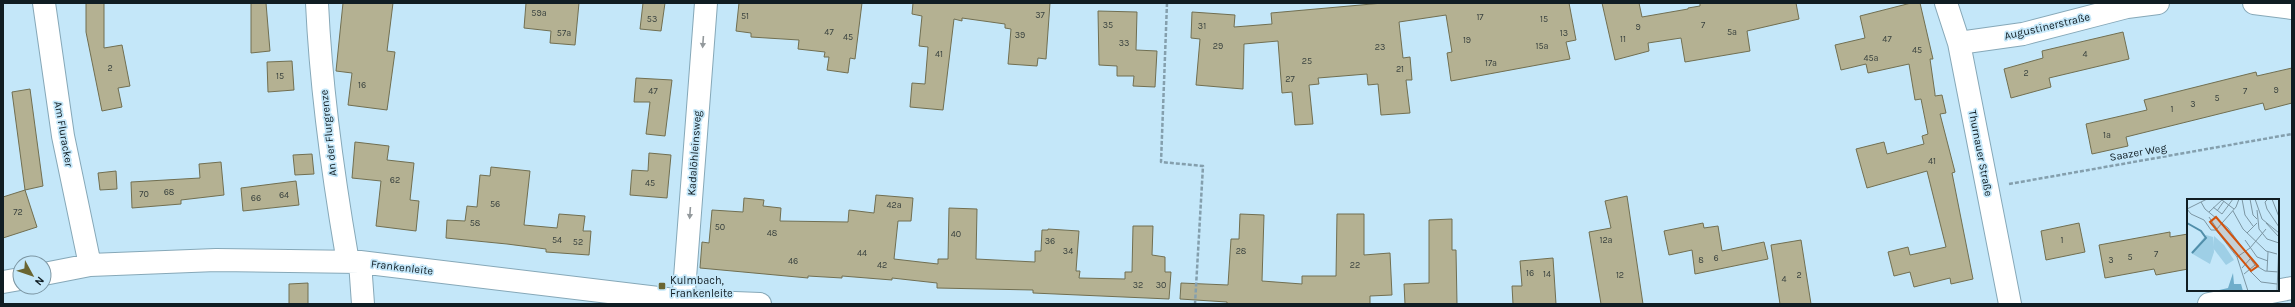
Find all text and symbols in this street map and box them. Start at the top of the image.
house number: 59a [531,8,547,18]
house number: 37 [1035,10,1046,20]
street label: Augustinerstraße [2003,10,2092,43]
house number: 51 [741,11,749,21]
house number: 17 [1476,12,1484,22]
house number: 53 [647,14,657,24]
house number: 15 [1540,14,1548,24]
house number: 35 [1103,20,1113,30]
house number: 7 [1701,20,1706,30]
house number: 31 [1198,21,1206,31]
house number: 9 [1635,22,1641,32]
house number: 47 [824,27,834,37]
house number: 5a [1727,27,1737,37]
house number: 57a [557,28,571,38]
house number: 13 [1560,28,1568,38]
house number: 39 [1015,30,1025,40]
house number: 45 [843,32,853,42]
house number: 11 [1620,34,1626,44]
house number: 47 [1882,34,1892,44]
house number: 19 [1463,35,1471,45]
one-way arrow [699,36,706,48]
house number: 33 [1119,38,1129,48]
house number: 29 [1213,41,1223,51]
house number: 15a [1535,41,1549,51]
house number: 23 [1375,42,1385,52]
house number: 45 [1912,45,1922,55]
house number: 41 [935,49,943,59]
house number: 4 [2082,49,2088,59]
house number: 45a [1863,53,1879,63]
house number: 25 [1302,56,1312,66]
house number: 17a [1485,58,1497,68]
house number: 2 [107,63,113,73]
house number: 21 [1396,64,1404,74]
house number: 2 [2023,68,2029,78]
house number: 15 [276,71,284,81]
house number: 27 [1285,74,1295,84]
house number: 16 [358,80,366,90]
house number: 9 [2273,85,2279,95]
house number: 47 [648,86,658,96]
house number: 7 [2243,86,2248,96]
street label: An der Flurgrenze [317,89,340,177]
house number: 5 [2214,93,2220,103]
house number: 3 [2190,99,2196,109]
street label: Am Fluracker [51,100,76,168]
house number: 1 [2171,104,2174,114]
street label: Kadalöhleinsweg [685,109,704,196]
street label: Thurnauer Straße [1966,109,1995,198]
house number: 1a [2103,130,2111,140]
street label: Saazer Weg [2109,141,2168,164]
house number: 41 [1928,156,1936,166]
house number: 62 [390,175,400,185]
house number: 45 [645,178,655,188]
house number: 68 [164,187,175,197]
house number: 70 [139,189,149,199]
house number: 64 [279,190,289,200]
house number: 66 [251,193,261,203]
house number: 56 [490,199,500,209]
inset map [2187,199,2279,291]
house number: 42a [886,200,902,210]
house number: 72 [13,207,23,217]
one-way arrow [686,207,693,219]
house number: 58 [470,218,481,228]
house number: 50 [715,222,725,232]
house number: 48 [767,228,778,238]
house number: 40 [951,229,961,239]
house number: 54 [552,235,562,245]
house number: 12a [1599,235,1613,245]
house number: 1 [2061,235,2064,245]
house number: 36 [1045,236,1055,246]
house number: 52 [573,237,583,247]
house number: 34 [1063,246,1073,256]
house number: 28 [1236,246,1247,256]
house number: 44 [857,248,867,258]
house number: 7 [2154,249,2159,259]
house number: 5 [2127,252,2133,262]
house number: 6 [1713,253,1719,263]
north arrow [12,255,52,295]
house number: 8 [1698,255,1704,265]
house number: 3 [2108,255,2114,265]
house number: 46 [788,256,798,266]
street label: Frankenleite [370,257,434,278]
house number: 42 [877,260,887,270]
house number: 22 [1350,260,1360,270]
house number: 16 [1526,268,1534,278]
house number: 14 [1543,269,1551,279]
house number: 12 [1616,270,1624,280]
house number: 2 [1796,270,1802,280]
text: N [32,274,47,288]
place label: Kulmbach, Frankenleite [670,274,733,300]
house number: 4 [1781,274,1787,284]
house number: 32 [1133,280,1143,290]
house number: 30 [1156,280,1166,290]
marker: Kulmbach, Frankenleite [657,281,667,291]

